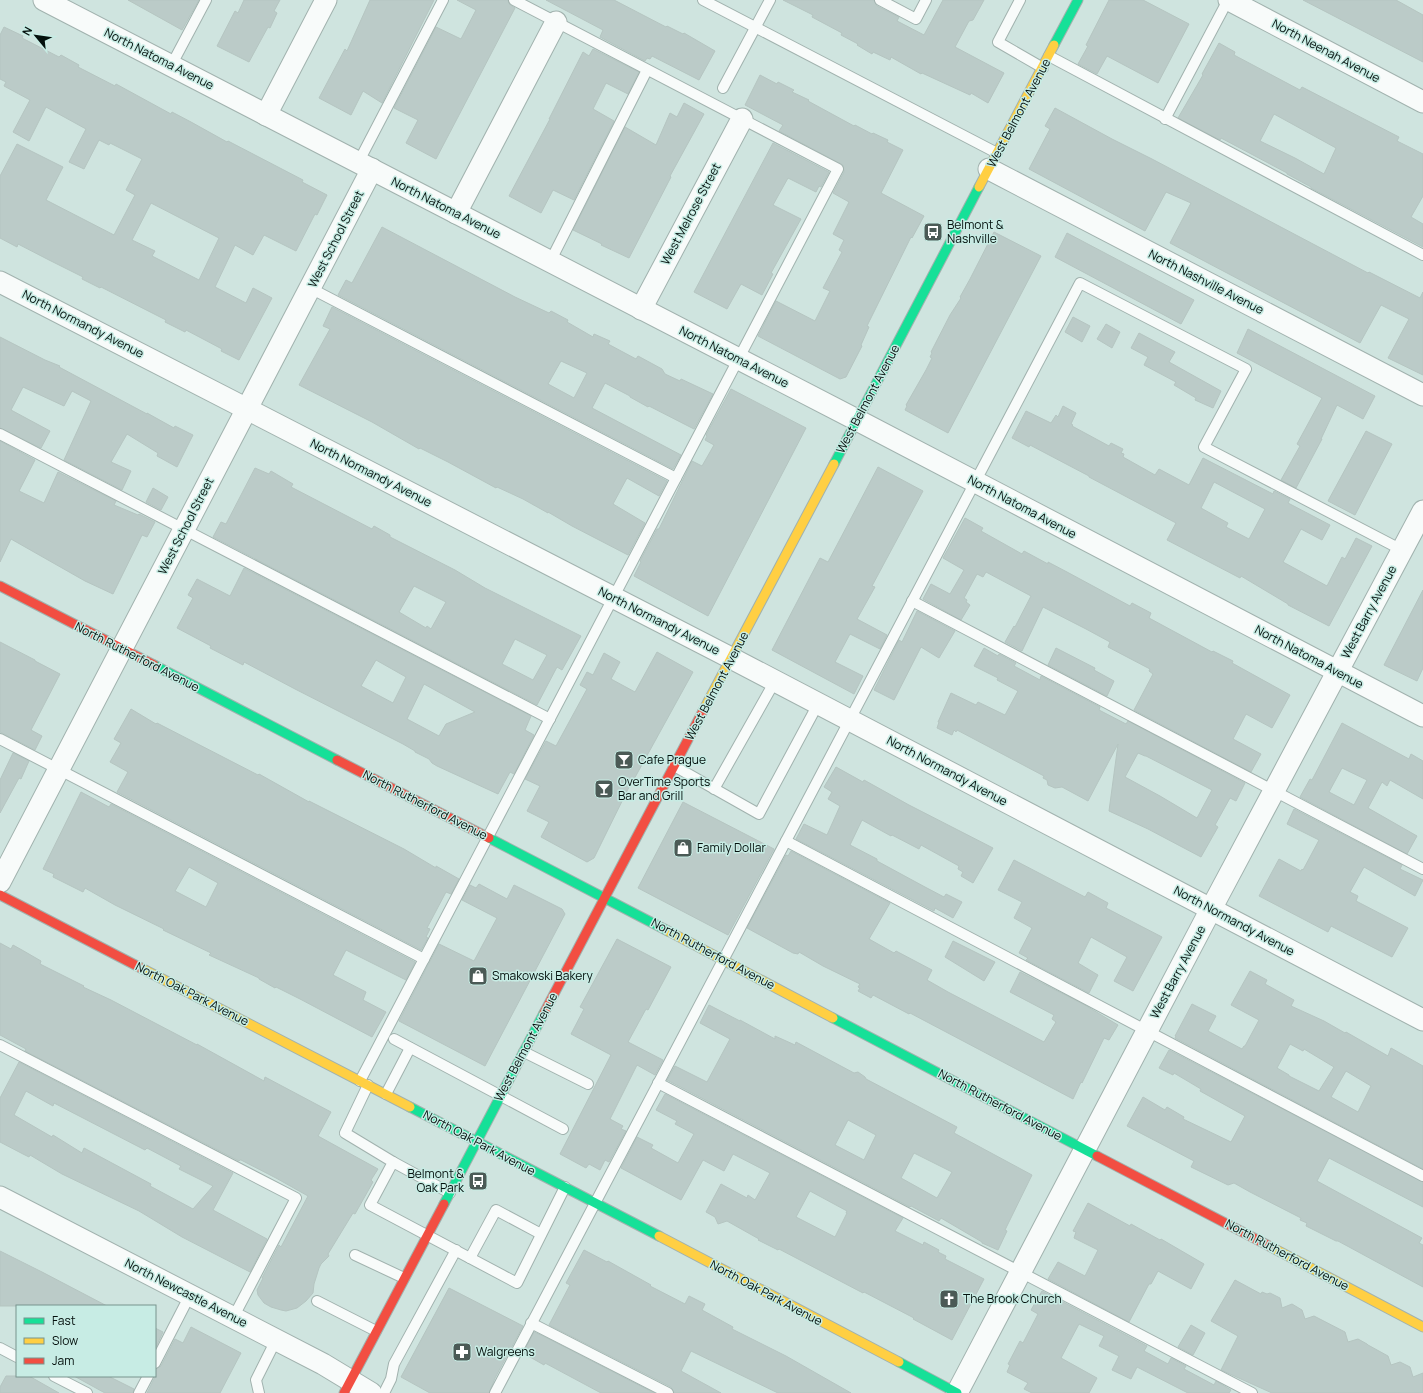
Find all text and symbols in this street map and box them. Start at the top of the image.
street label: North Neenah Avenue [1269,15,1383,86]
north arrow [16,16,56,56]
text: N [18,24,35,38]
street label: North Natoma Avenue [102,24,217,94]
street label: West Belmont Avenue [983,55,1054,170]
street label: West Melrose Street [656,160,725,268]
street label: North Natoma Avenue [389,173,504,243]
street label: West School Street [304,187,367,290]
place label: Belmont & Nashville [947,216,1004,247]
bus stop icon: Belmont & Nashville [922,221,944,243]
street label: North Nashville Avenue [1146,245,1267,318]
street label: North Normandy Avenue [19,285,147,362]
street label: North Natoma Avenue [677,322,792,392]
street label: West Belmont Avenue [832,341,903,456]
street label: North Normandy Avenue [307,434,435,511]
street label: North Natoma Avenue [965,471,1080,542]
street label: West School Street [154,474,217,577]
street label: West Barry Avenue [1337,562,1400,661]
street label: North Normandy Avenue [595,582,723,659]
street label: North Rutherford Avenue [72,618,203,695]
street label: North Natoma Avenue [1252,621,1367,692]
street label: West Belmont Avenue [681,628,752,743]
street label: North Normandy Avenue [884,731,1011,810]
bar icon: Cafe Prague [613,749,635,771]
place label: Cafe Prague [638,751,706,768]
street label: North Rutherford Avenue [360,766,491,843]
place label: OverTime Sports Bar and Grill [618,773,710,804]
bar icon: OverTime Sports Bar and Grill [593,778,615,800]
shop icon: Family Dollar [672,837,694,859]
place label: Family Dollar [697,839,766,856]
street label: North Normandy Avenue [1171,881,1298,960]
street label: North Rutherford Avenue [648,914,778,993]
street label: West Barry Avenue [1146,922,1209,1021]
street label: North Oak Park Avenue [133,958,252,1030]
shop icon: Smakowski Bakery [467,965,489,987]
place label: Smakowski Bakery [492,967,593,984]
street label: West Belmont Avenue [490,989,561,1104]
street label: North Rutherford Avenue [935,1065,1065,1144]
street label: North Oak Park Avenue [420,1106,538,1179]
place label: Belmont & Oak Park [407,1165,465,1196]
bus stop icon: Belmont & Oak Park [467,1170,489,1192]
street label: North Rutherford Avenue [1222,1215,1352,1294]
street label: North Newcastle Avenue [122,1254,251,1331]
street label: North Oak Park Avenue [707,1256,825,1329]
church icon: The Brook Church [938,1288,960,1310]
place label: The Brook Church [963,1290,1062,1307]
legend [16,1305,156,1377]
text: Fast [52,1312,76,1329]
text: Slow [52,1332,78,1349]
pharmacy icon: Walgreens [451,1341,473,1363]
place label: Walgreens [476,1343,535,1360]
text: Jam [52,1352,74,1369]

